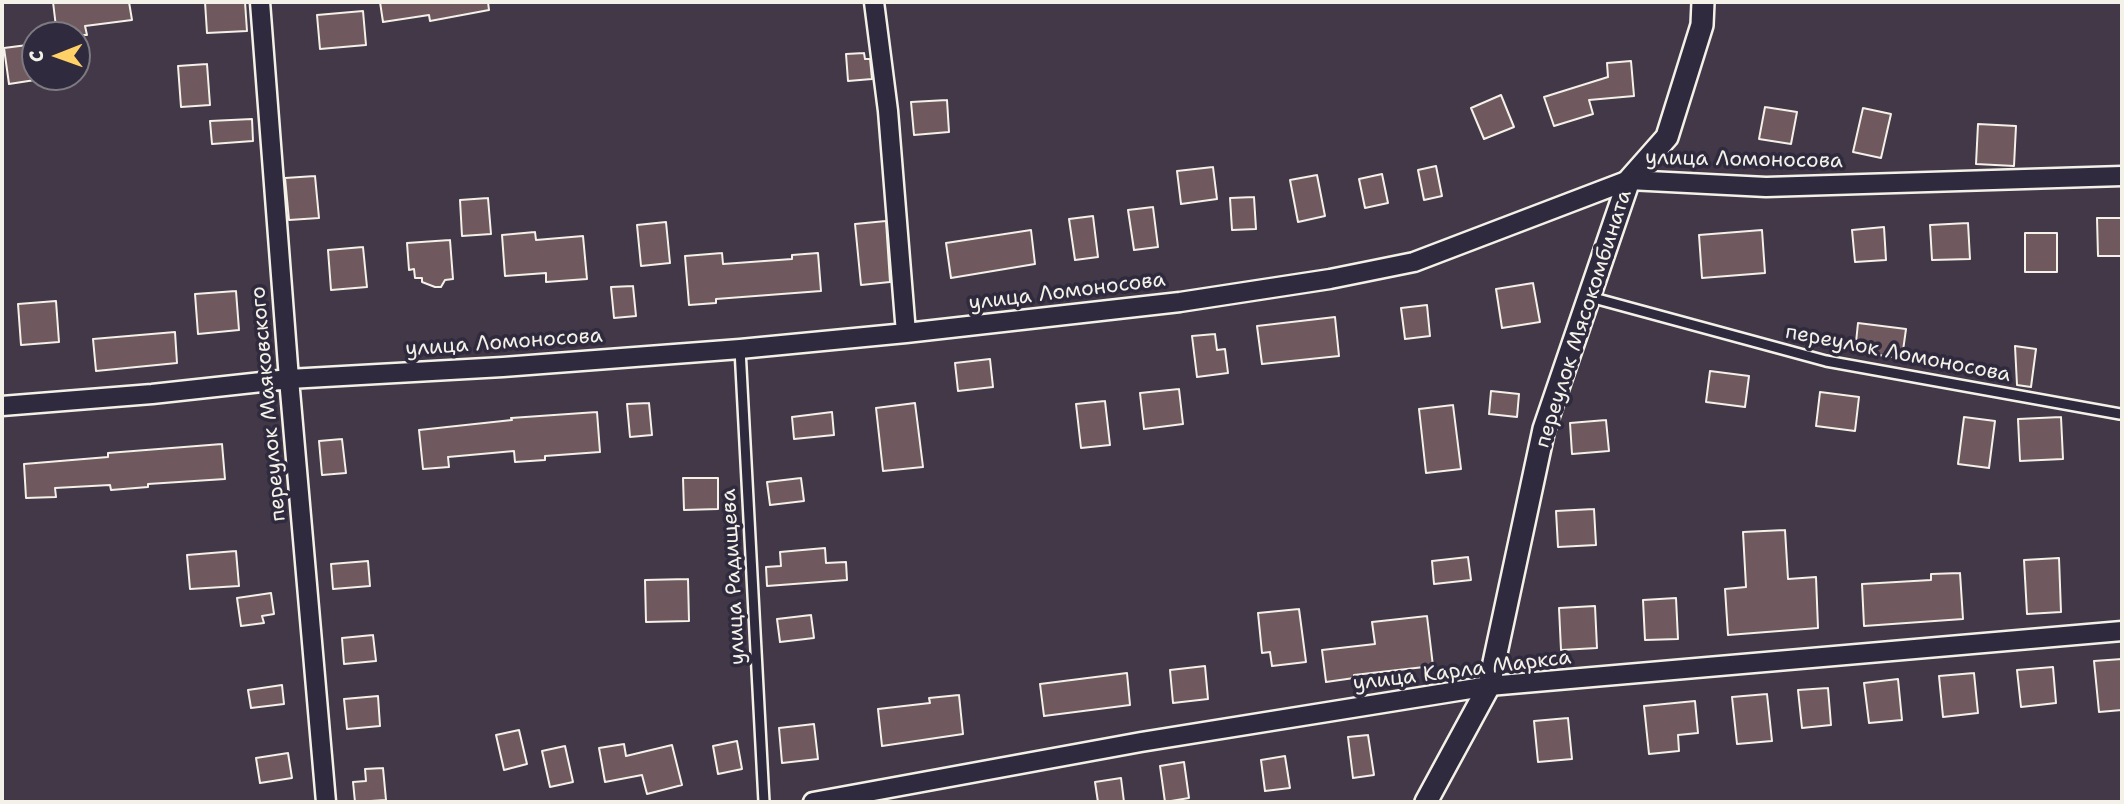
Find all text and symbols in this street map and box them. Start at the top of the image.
north arrow [21,21,91,91]
text: С [24,50,49,62]
street label: улица Ломоносова [1645,146,1843,174]
street label: переулок Мясокомбината [1530,187,1638,451]
street label: улица Ломоносова [967,267,1167,317]
street label: переулок Маяковского [246,285,292,523]
street label: переулок Ломоносова [1783,320,2013,388]
street label: улица Ломоносова [404,324,604,362]
street label: улица Радищева [717,488,751,666]
street label: улица Карла Маркса [1352,645,1572,697]

